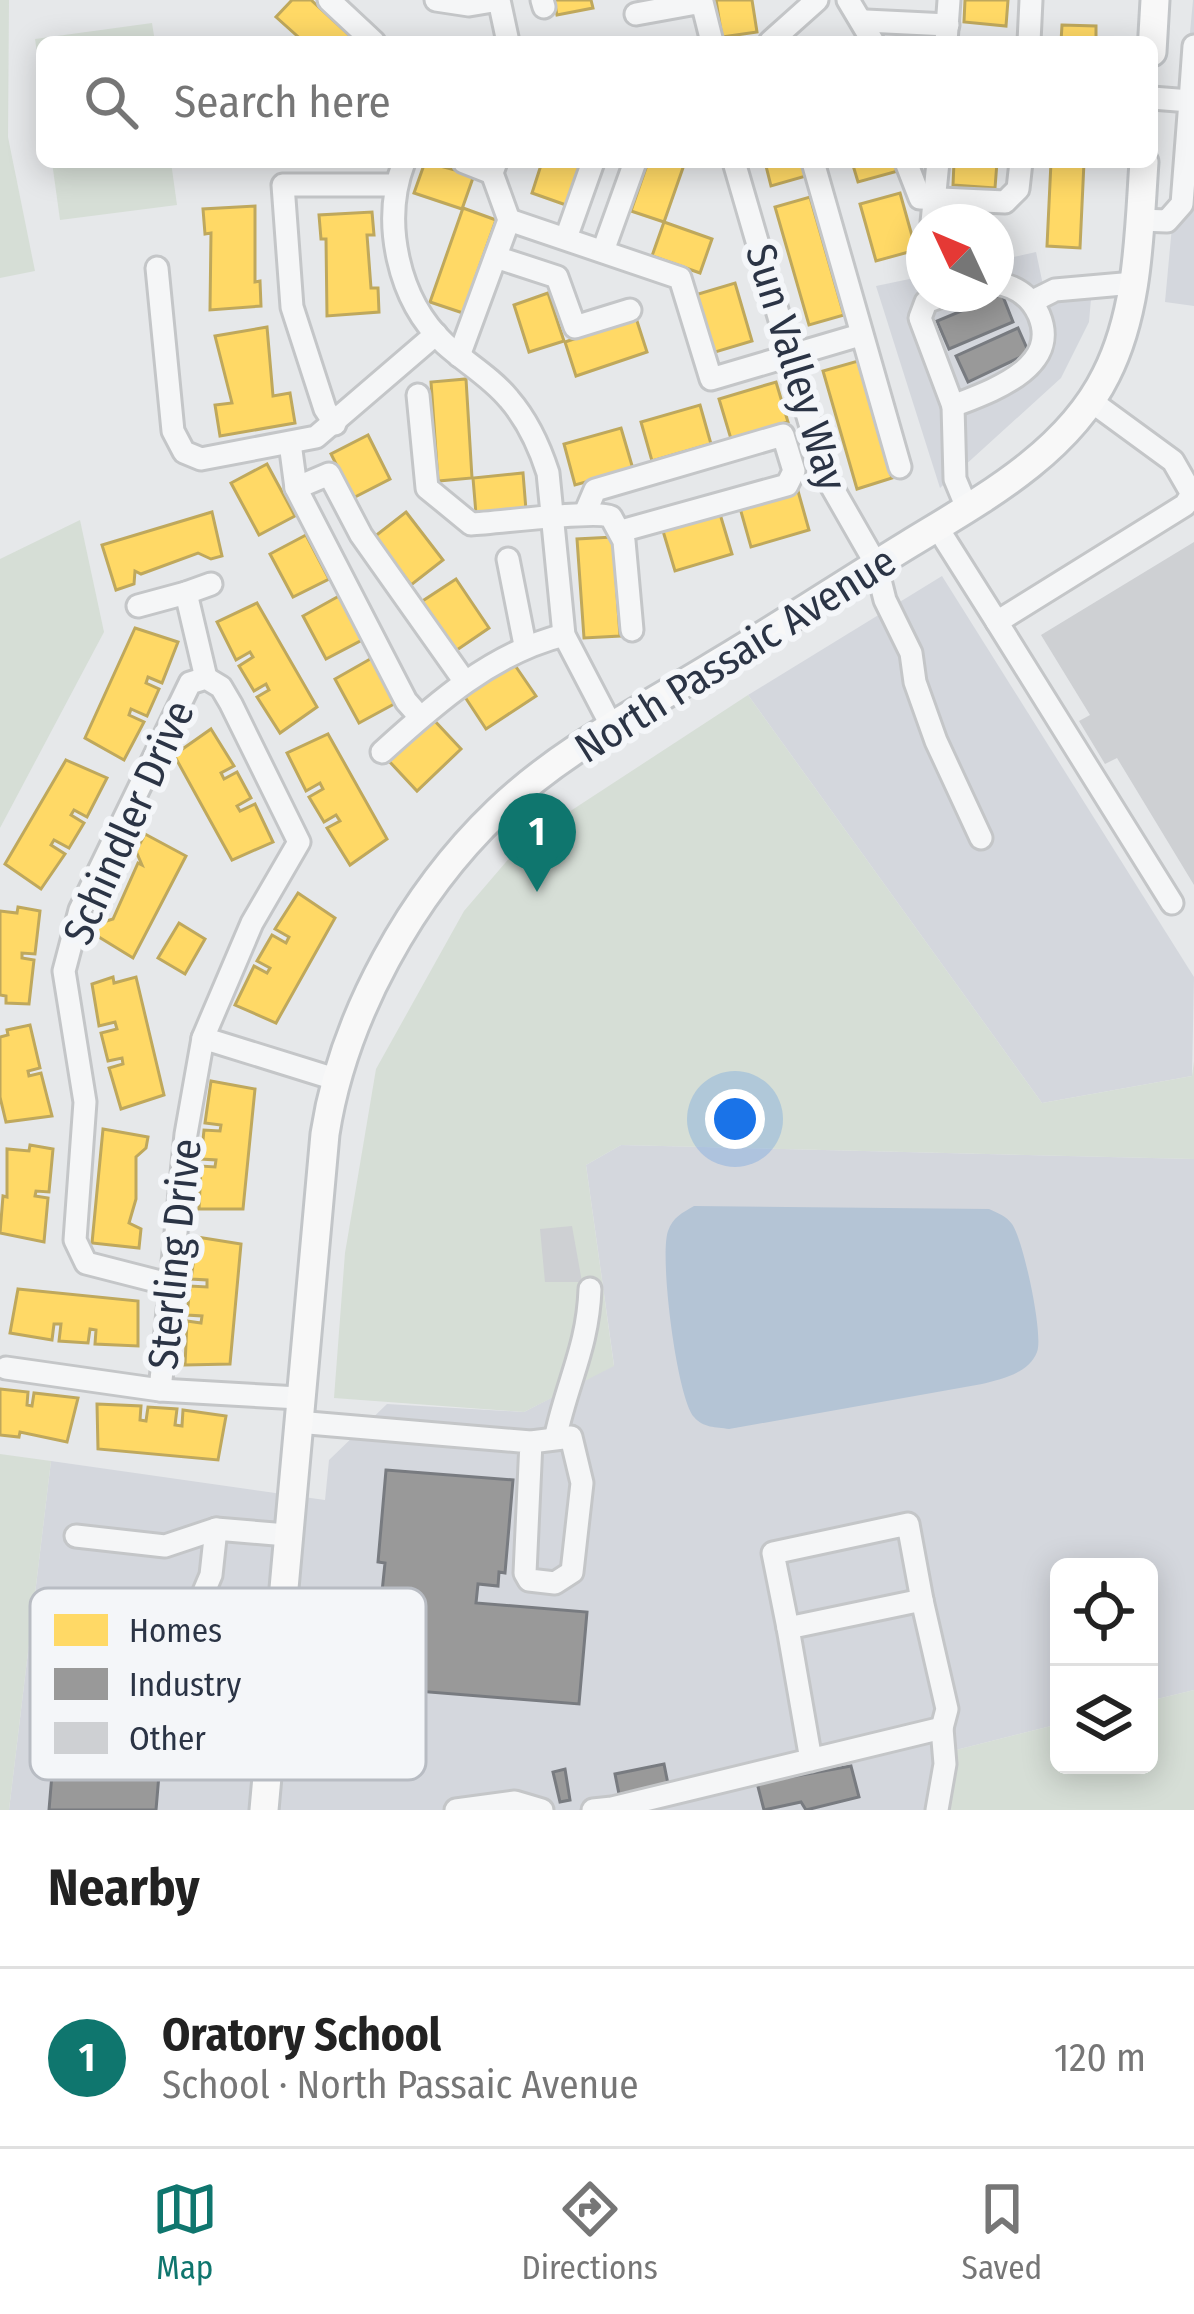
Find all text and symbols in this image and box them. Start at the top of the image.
search box [36,36,1158,168]
icon: search [78,69,144,135]
text: Search here [174,75,391,129]
north arrow [906,204,1014,312]
street label: Sun Valley Way [735,238,857,497]
street label: North Passaic Avenue [566,536,905,774]
street label: Schindler Drive [53,693,205,952]
pin: 1 [498,793,576,892]
your location [705,1089,765,1149]
street label: Sterling Drive [138,1136,212,1372]
map controls [1050,1558,1158,1774]
button: locate [1050,1558,1158,1666]
legend [30,1588,426,1780]
text: Homes [129,1611,222,1651]
text: Industry [129,1665,241,1705]
button: layers [1050,1666,1158,1774]
text: Other [129,1719,206,1759]
text: Nearby [48,1857,200,1919]
text: Oratory School [162,2008,441,2062]
text: 1 [79,2035,95,2081]
text: 120 m [1054,2035,1146,2081]
text: School · North Passaic Avenue [162,2062,639,2108]
tab: Map [152,2176,218,2288]
tab: Directions [521,2176,658,2288]
tab: Saved [962,2176,1042,2288]

